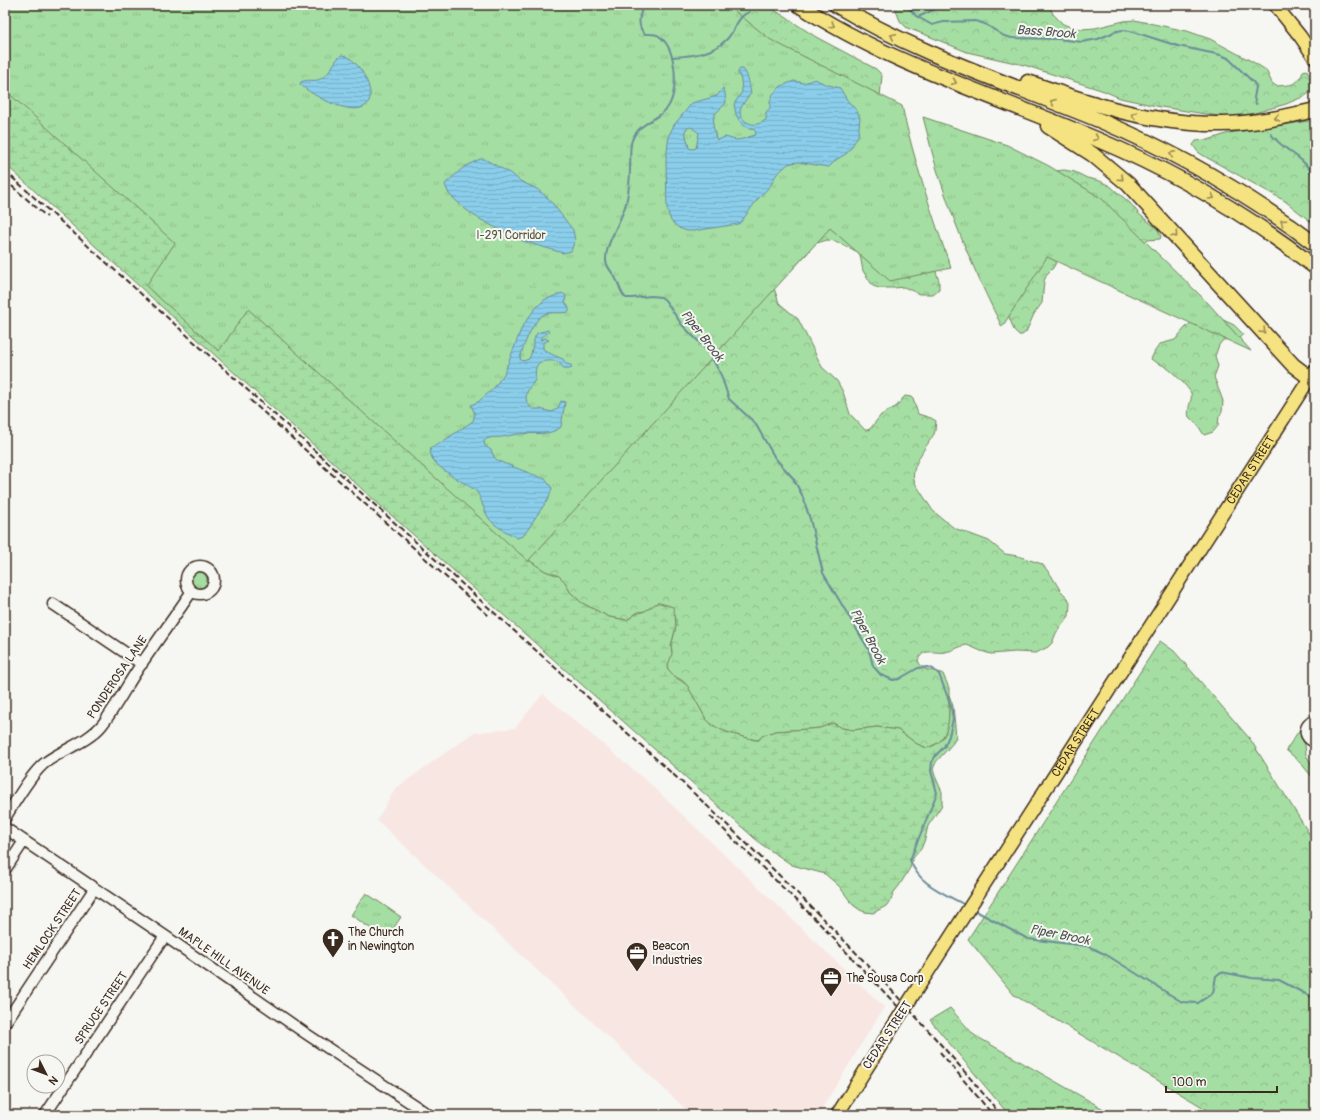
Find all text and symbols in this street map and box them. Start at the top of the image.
one-way arrow [828,21,835,28]
water label: Bass Brook [1016,22,1077,42]
one-way arrow [890,33,898,41]
one-way arrow [951,78,958,86]
one-way arrow [1050,98,1057,106]
one-way arrow [1131,111,1137,119]
one-way arrow [1274,113,1280,122]
one-way arrow [1092,134,1099,142]
one-way arrow [1169,152,1176,159]
one-way arrow [1116,173,1124,180]
one-way arrow [1207,192,1215,199]
one-way arrow [1281,220,1288,227]
park label: I-291 Corridor [476,228,547,243]
one-way arrow [1170,231,1177,238]
water label: Piper Brook [677,307,728,366]
one-way arrow [1258,327,1265,334]
street label: CEDAR STREET [1224,433,1279,507]
water label: Piper Brook [847,606,890,668]
street label: PONDEROSA LANE [84,633,151,722]
street label: CEDAR STREET [1048,706,1104,780]
street label: HEMLOCK STREET [20,886,85,972]
water label: Piper Brook [1029,921,1093,949]
street label: MAPLE HILL AVENUE [175,924,272,999]
place label: The Church in Newington [348,925,415,954]
church icon: The Church in Newington [320,926,346,959]
place label: Beacon Industries [652,939,703,968]
office icon: Beacon Industries [624,940,650,973]
office icon: The Sousa Corp [818,965,844,998]
street label: SPRUCE STREET [72,969,131,1048]
place label: The Sousa Corp [846,971,924,986]
street label: CEDAR STREET [860,998,915,1072]
north arrow [26,1054,66,1094]
scale bar [1166,1068,1277,1094]
text: N [45,1073,60,1088]
text: 100 m [1172,1075,1207,1090]

